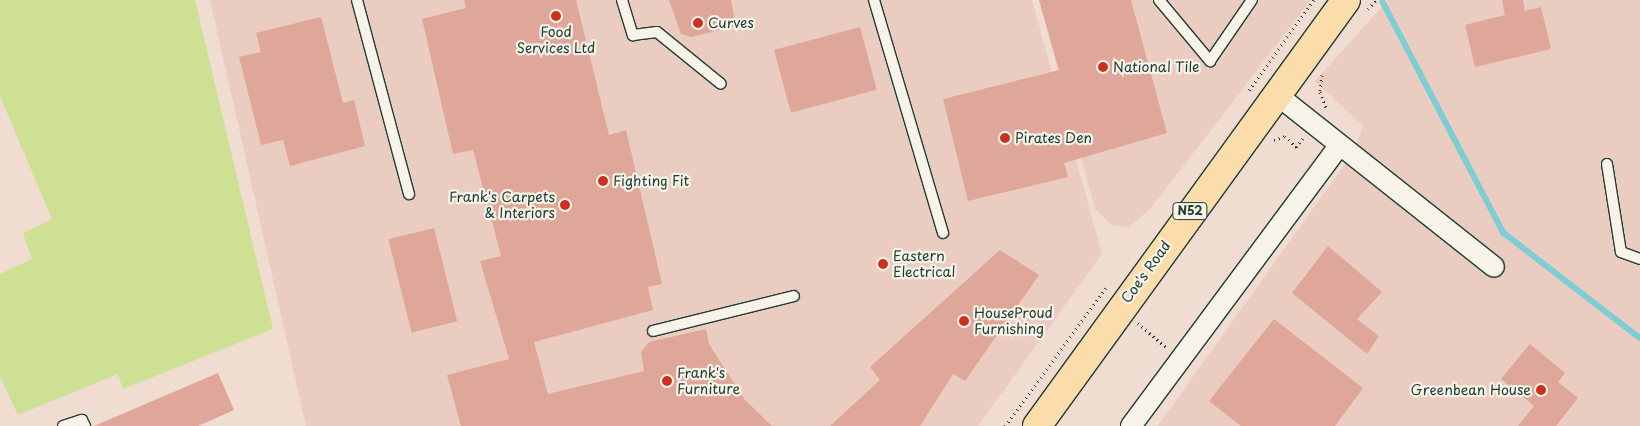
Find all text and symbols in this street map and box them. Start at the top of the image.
marker: Food Services Ltd [550,10,562,22]
place label: Curves [708,15,754,31]
marker: Curves [692,17,704,29]
place label: Food Services Ltd [516,24,596,56]
place label: National Tile [1113,59,1200,75]
marker: National Tile [1097,61,1109,73]
place label: Pirates Den [1015,130,1093,146]
marker: Pirates Den [999,132,1011,144]
place label: Fighting Fit [613,173,690,189]
marker: Fighting Fit [597,175,609,187]
place label: Frank's Carpets & Interiors [449,189,555,222]
marker: Frank's Carpets & Interiors [559,199,571,211]
road number: N52 [1171,202,1209,220]
street label: Coe's Road [1118,238,1174,306]
place label: Eastern Electrical [893,248,955,280]
marker: Eastern Electrical [877,258,889,270]
place label: HouseProud Furnishing [974,305,1053,338]
marker: HouseProud Furnishing [958,315,970,327]
place label: Frank's Furniture [677,365,740,398]
marker: Frank's Furniture [661,375,673,387]
place label: Greenbean House [1410,382,1531,398]
marker: Greenbean House [1535,384,1547,396]

